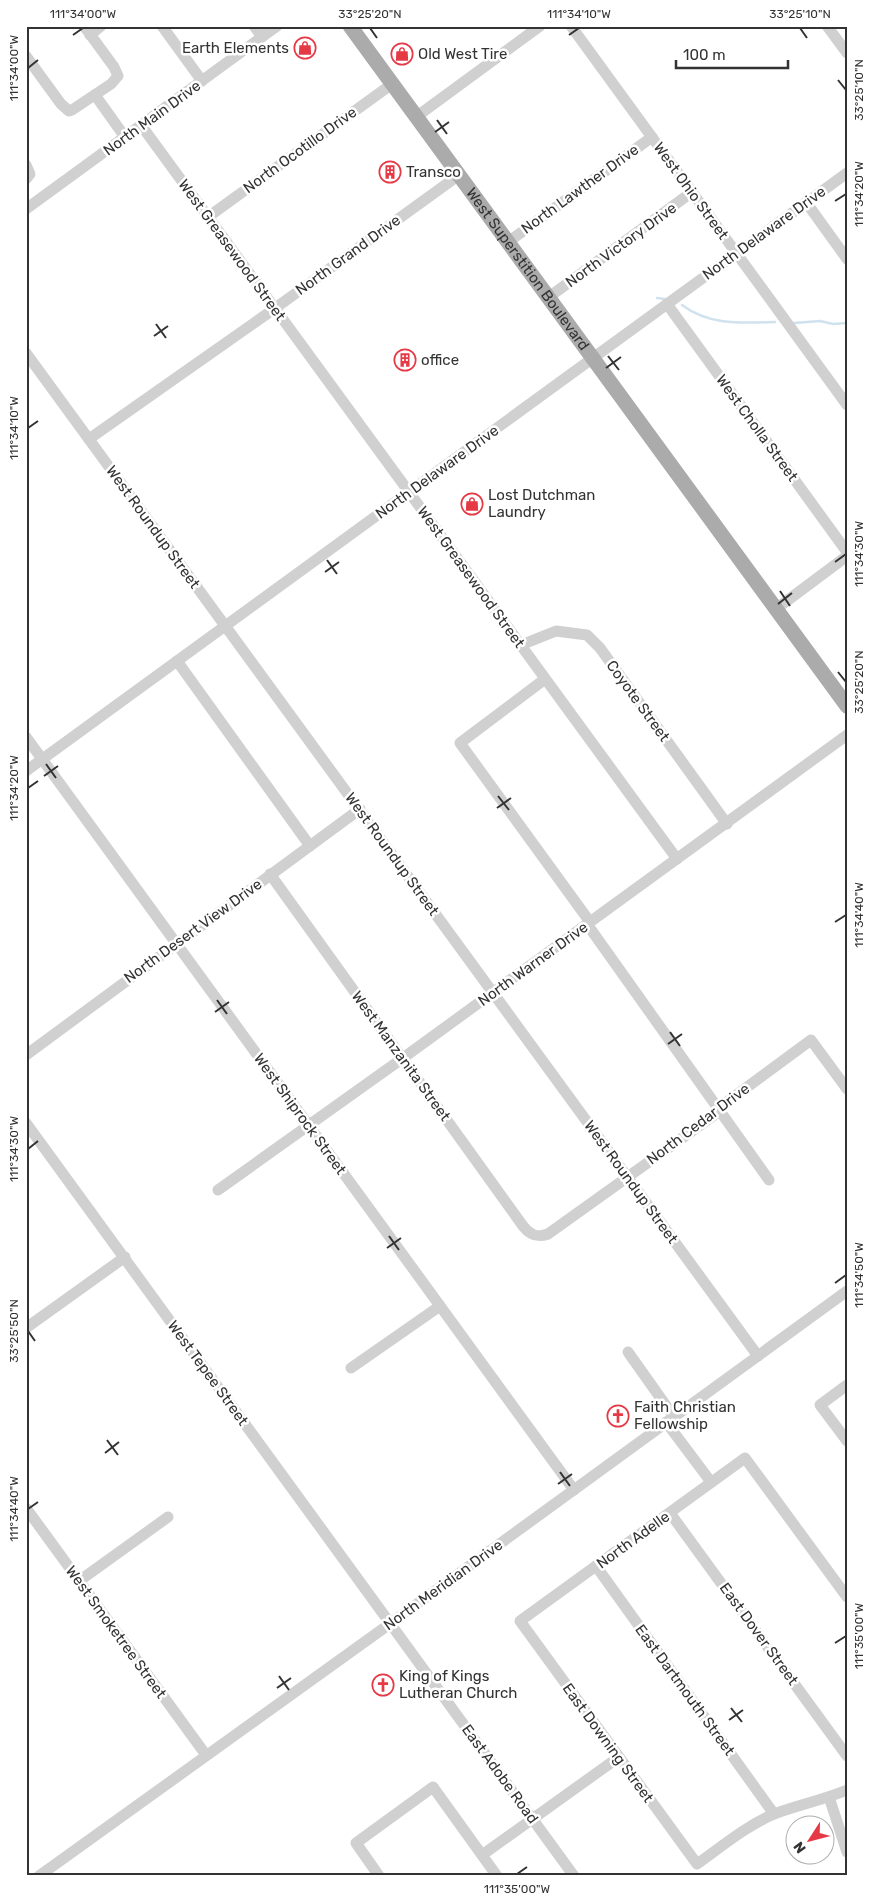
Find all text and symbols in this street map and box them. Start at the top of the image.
text: 111°34'00"W [50,7,117,21]
text: 33°25'20"N [338,7,402,21]
text: 111°34'10"W [547,7,611,21]
text: 33°25'10"N [769,7,831,21]
text: 111°34'00"W [7,34,21,101]
shop icon: Earth Elements [293,36,317,60]
scale bar [676,38,788,70]
place label: Earth Elements [182,39,289,57]
shop icon: Old West Tire [390,42,414,66]
place label: Old West Tire [418,45,507,63]
text: 100 m [683,46,725,64]
text: 33°25'10"N [852,59,866,121]
street label: North Main Drive [100,77,204,159]
street label: North Ocotillo Drive [240,103,360,197]
street label: West Ohio Street [650,139,732,243]
street label: North Lawther Drive [518,140,642,238]
building icon: Transco [378,160,402,184]
text: 111°34'20"W [852,161,866,227]
place label: Transco [406,163,461,181]
street label: West Greasewood Street [175,176,289,324]
street label: North Delaware Drive [699,182,829,284]
street label: West Superstition Boulevard [462,184,593,354]
street label: North Victory Drive [562,199,680,291]
street label: North Grand Drive [292,211,404,299]
building icon: office [393,348,417,372]
place label: office [421,351,459,369]
street label: West Cholla Street [712,371,802,485]
text: 111°34'10"W [7,396,21,460]
street label: North Delaware Drive [372,421,502,523]
street label: West Roundup Street [102,462,204,592]
place label: Lost Dutchman Laundry [488,486,595,521]
shop icon: Lost Dutchman Laundry [460,492,484,516]
street label: West Greasewood Street [414,503,528,651]
text: 111°34'30"W [852,521,866,587]
text: 33°25'20"N [852,650,866,714]
street label: Coyote Street [602,657,674,745]
text: 111°34'20"W [7,755,21,821]
street label: West Roundup Street [341,789,443,919]
street label: North Desert View Drive [121,875,265,987]
text: 111°34'40"W [852,882,866,948]
street label: North Warner Drive [475,918,591,1010]
street label: West Manzanita Street [348,987,454,1125]
street label: West Shiprock Street [250,1050,350,1178]
street label: North Cedar Drive [643,1079,753,1169]
text: 111°34'30"W [7,1116,21,1182]
street label: West Roundup Street [580,1117,682,1247]
text: 111°34'50"W [852,1242,866,1308]
text: 33°25'50"N [7,1299,21,1363]
street label: West Tepee Street [164,1317,252,1429]
place label: Faith Christian Fellowship [634,1398,736,1433]
church icon: Faith Christian Fellowship [606,1404,630,1428]
text: 111°34'40"W [7,1476,21,1542]
street label: North Adelle [593,1507,673,1573]
street label: North Meridian Drive [380,1536,506,1634]
street label: West Smoketree Street [62,1562,170,1702]
street label: East Dover Street [716,1579,802,1689]
text: 111°35'00"W [852,1602,866,1669]
street label: East Dartmouth Street [631,1621,739,1759]
place label: King of Kings Lutheran Church [399,1667,517,1702]
church icon: King of Kings Lutheran Church [371,1673,395,1697]
street label: East Downing Street [559,1680,657,1806]
street label: East Adobe Road [458,1721,542,1827]
north arrow [786,1814,836,1864]
text: N [790,1838,810,1856]
text: 111°35'00"W [484,1882,551,1896]

